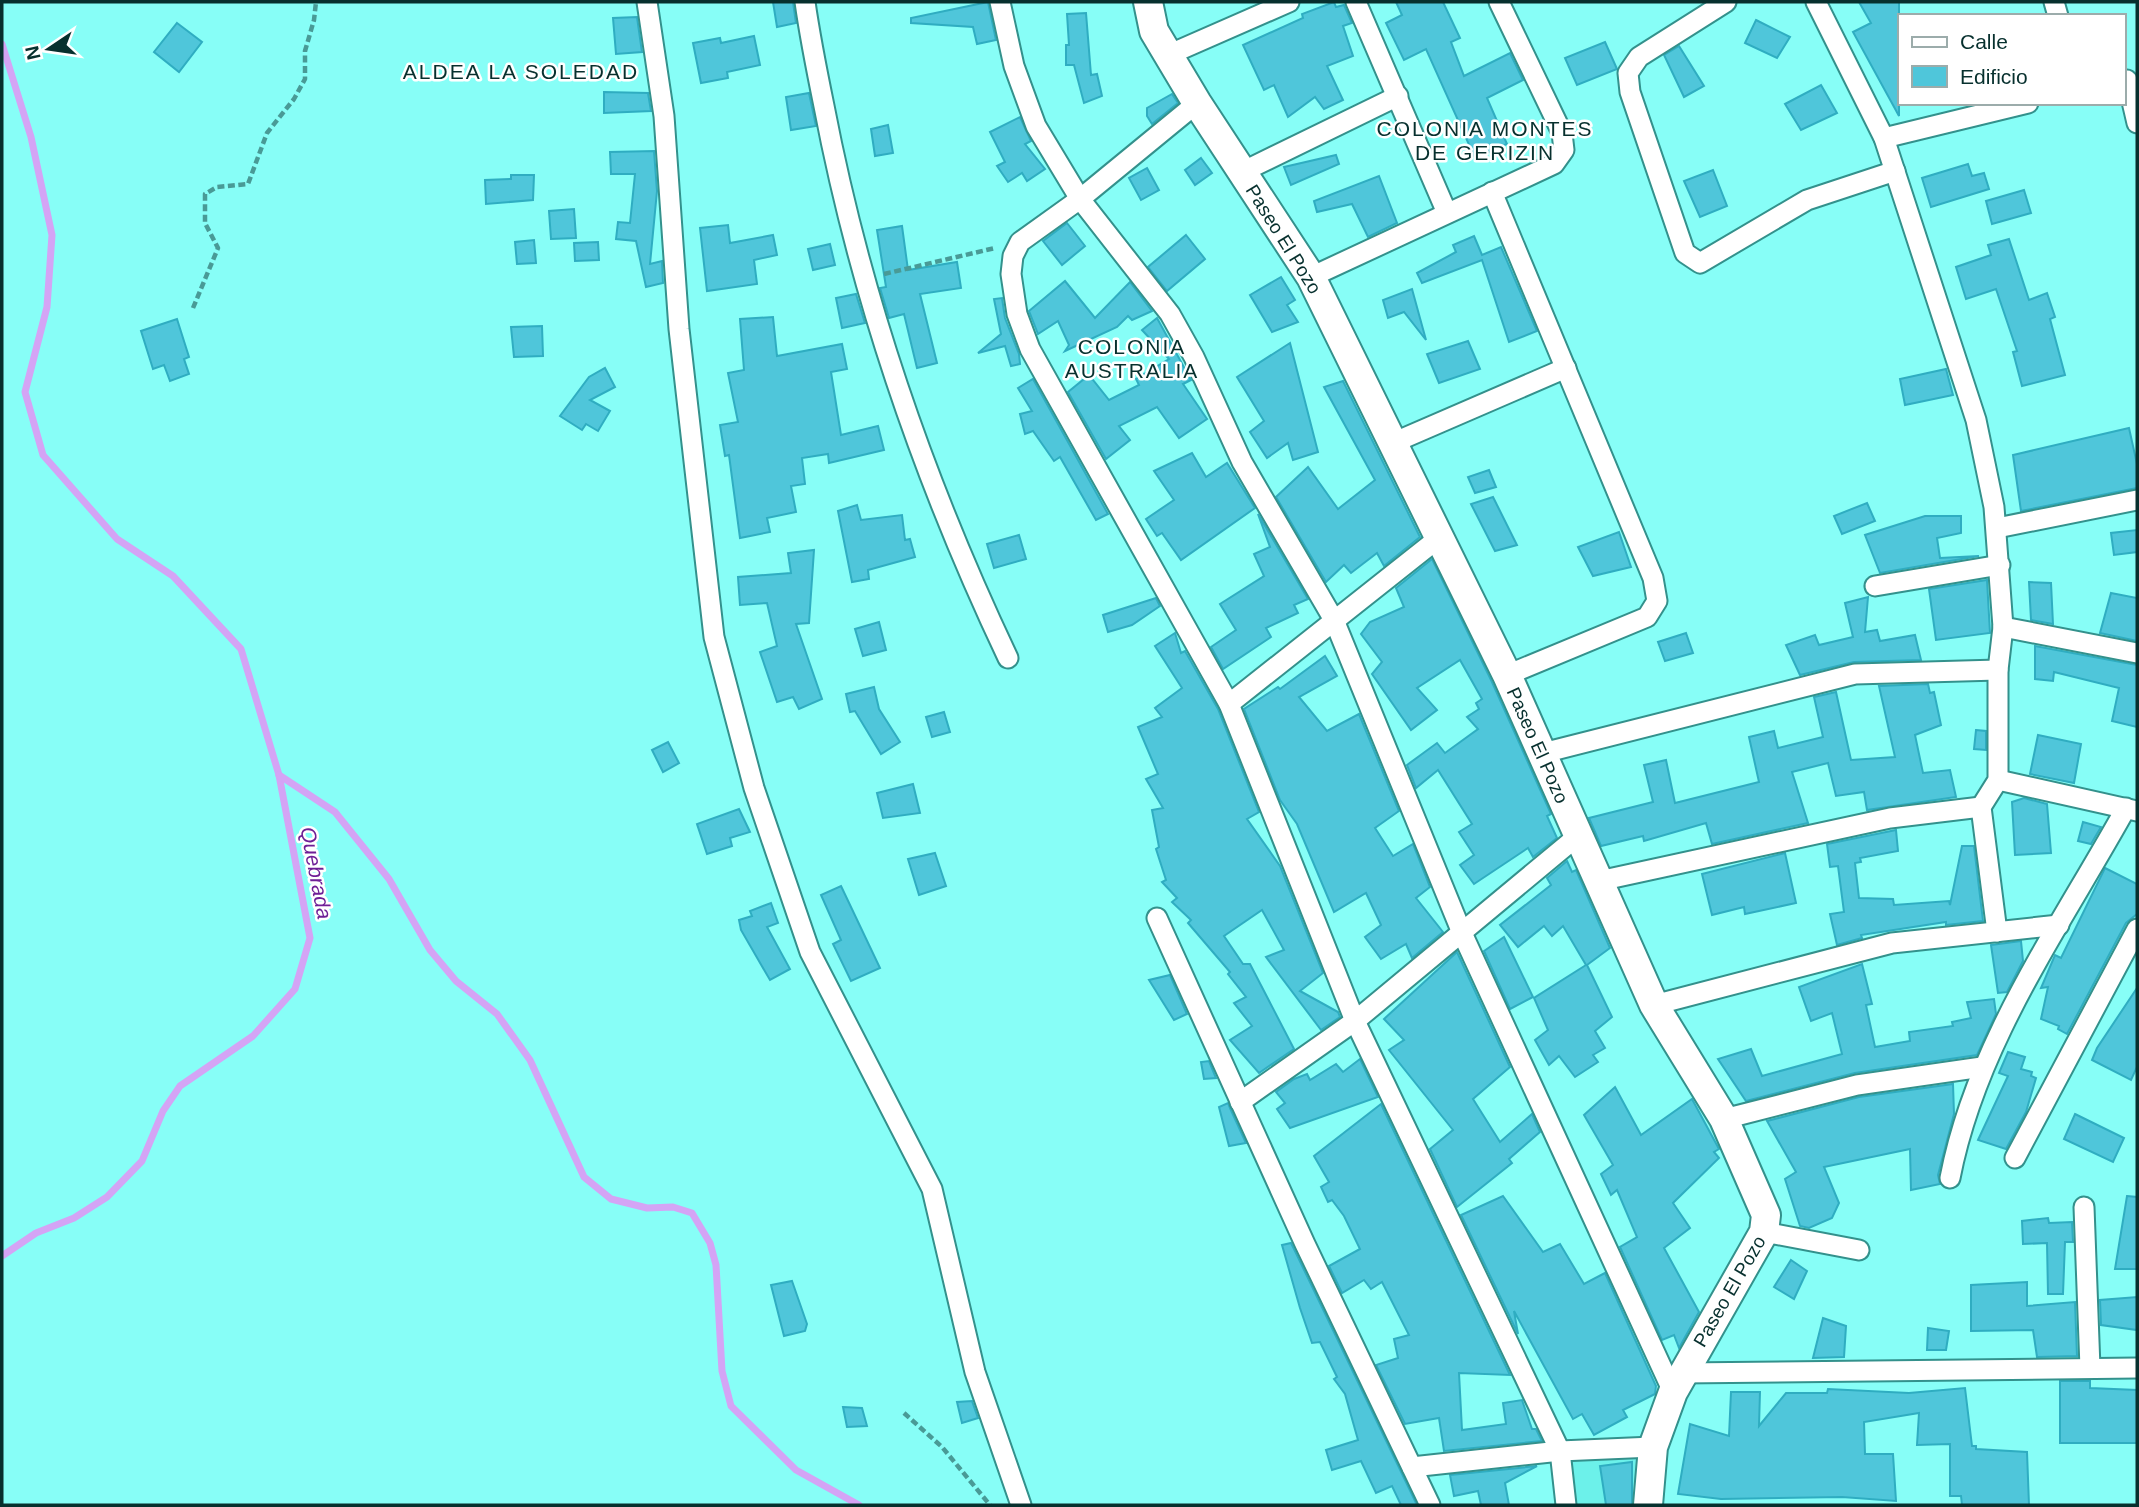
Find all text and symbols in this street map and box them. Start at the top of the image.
north arrow [14,14,84,84]
legend [1898,14,2125,105]
text: Calle [1960,30,2008,53]
text: N [21,44,45,62]
district label: ALDEA LA SOLEDAD [403,60,639,83]
text: Edificio [1960,65,2028,88]
district label: COLONIA MONTES DE GERIZIN [1376,117,1594,164]
street label: Paseo El Pozo [1242,181,1326,298]
district label: COLONIA AUSTRALIA [1065,335,1199,382]
street label: Paseo El Pozo [1503,684,1572,806]
water label: Quebrada [296,825,337,921]
street label: Paseo El Pozo [1689,1232,1770,1350]

